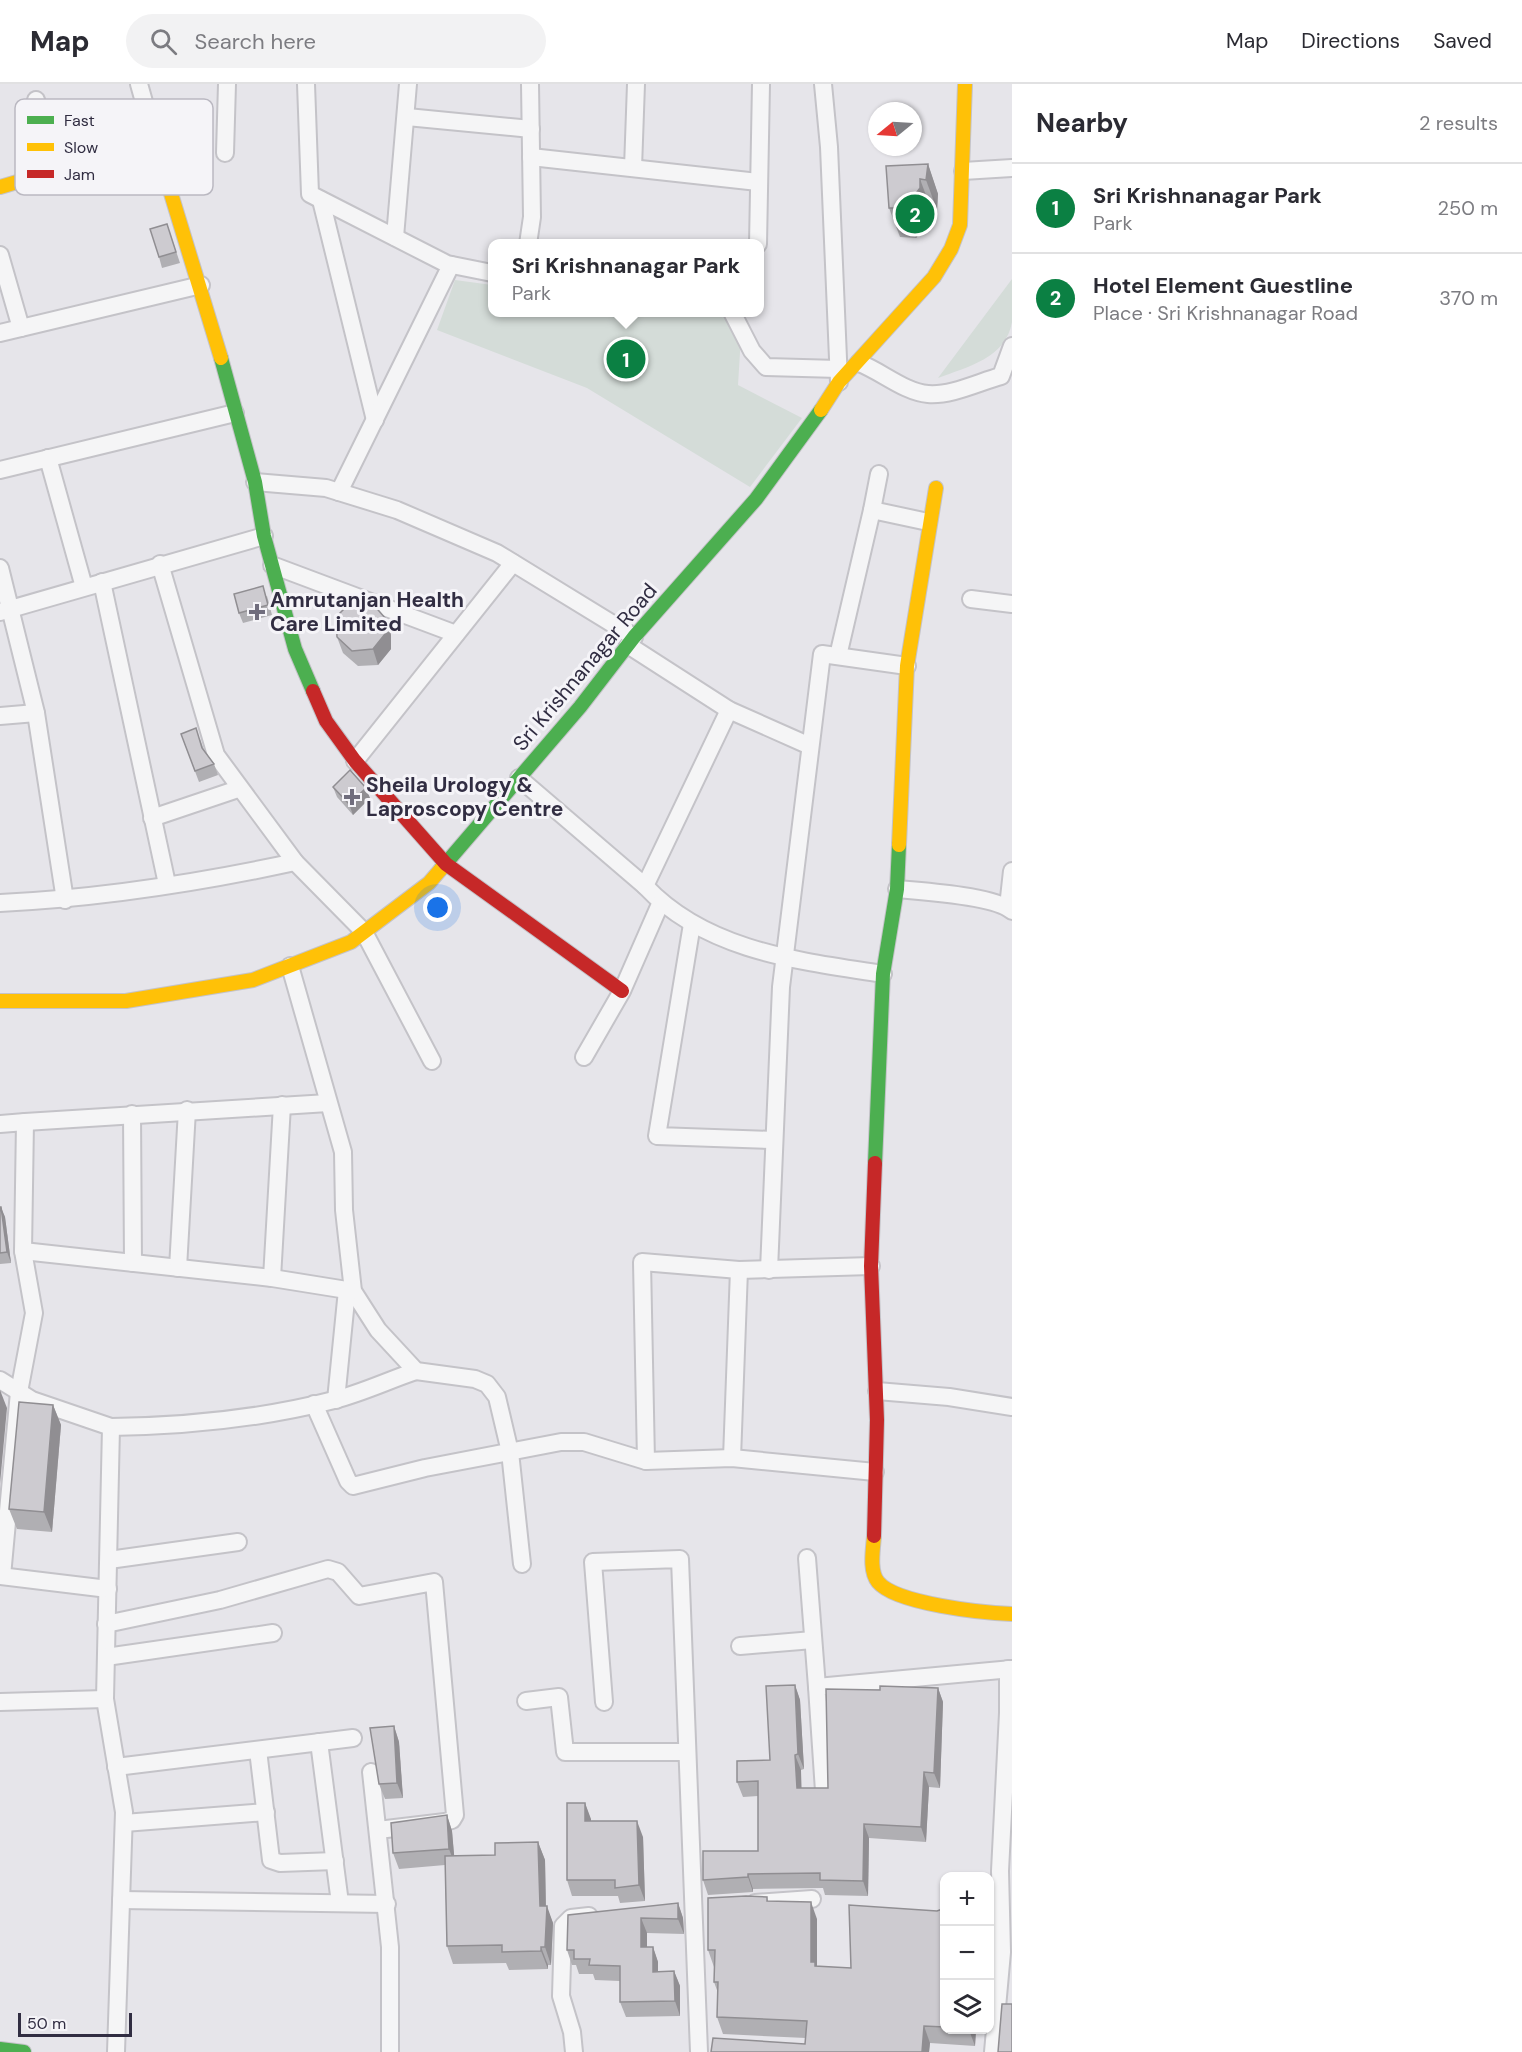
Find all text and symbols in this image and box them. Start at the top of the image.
search box [126,14,546,68]
text: Map [30,23,90,60]
icon: search [147,25,180,58]
text: Search here [195,27,316,56]
text: Map [1226,27,1268,55]
text: Directions [1301,27,1400,55]
text: Saved [1433,27,1492,55]
legend [15,99,213,195]
north arrow [868,102,922,156]
text: Nearby [1036,106,1128,140]
text: Fast [64,110,95,131]
text: 2 results [1419,110,1498,136]
text: Slow [64,137,98,158]
text: Jam [64,164,95,185]
text: Sri Krishnanagar Park [1093,181,1322,210]
pin: 2 [896,192,934,236]
text: 1 [1052,195,1059,221]
text: 250 m [1437,195,1498,221]
text: Park [1093,210,1133,236]
popup [488,239,764,317]
text: Sri Krishnanagar Park [512,251,740,280]
text: Hotel Element Guestline [1093,271,1353,300]
text: Park [512,280,551,306]
text: 2 [1050,285,1061,311]
text: 370 m [1439,285,1498,311]
text: Place · Sri Krishnanagar Road [1093,300,1358,326]
pin: 1 [606,336,646,382]
street label: Sri Krishnanagar Road [507,577,663,757]
place label: Amrutanjan Health Care Limited [270,586,464,638]
marker: Amrutanjan Health Care Limited [248,603,266,621]
place label: Sheila Urology & Laproscopy Centre [366,771,563,823]
marker: Sheila Urology & Laproscopy Centre [343,788,361,806]
your location [423,893,452,922]
map controls [940,1872,994,2034]
button: + [940,1872,994,1926]
button: − [940,1926,994,1980]
button: layers [940,1980,994,2034]
scale bar [18,2010,132,2038]
text: 50 m [27,2013,66,2034]

